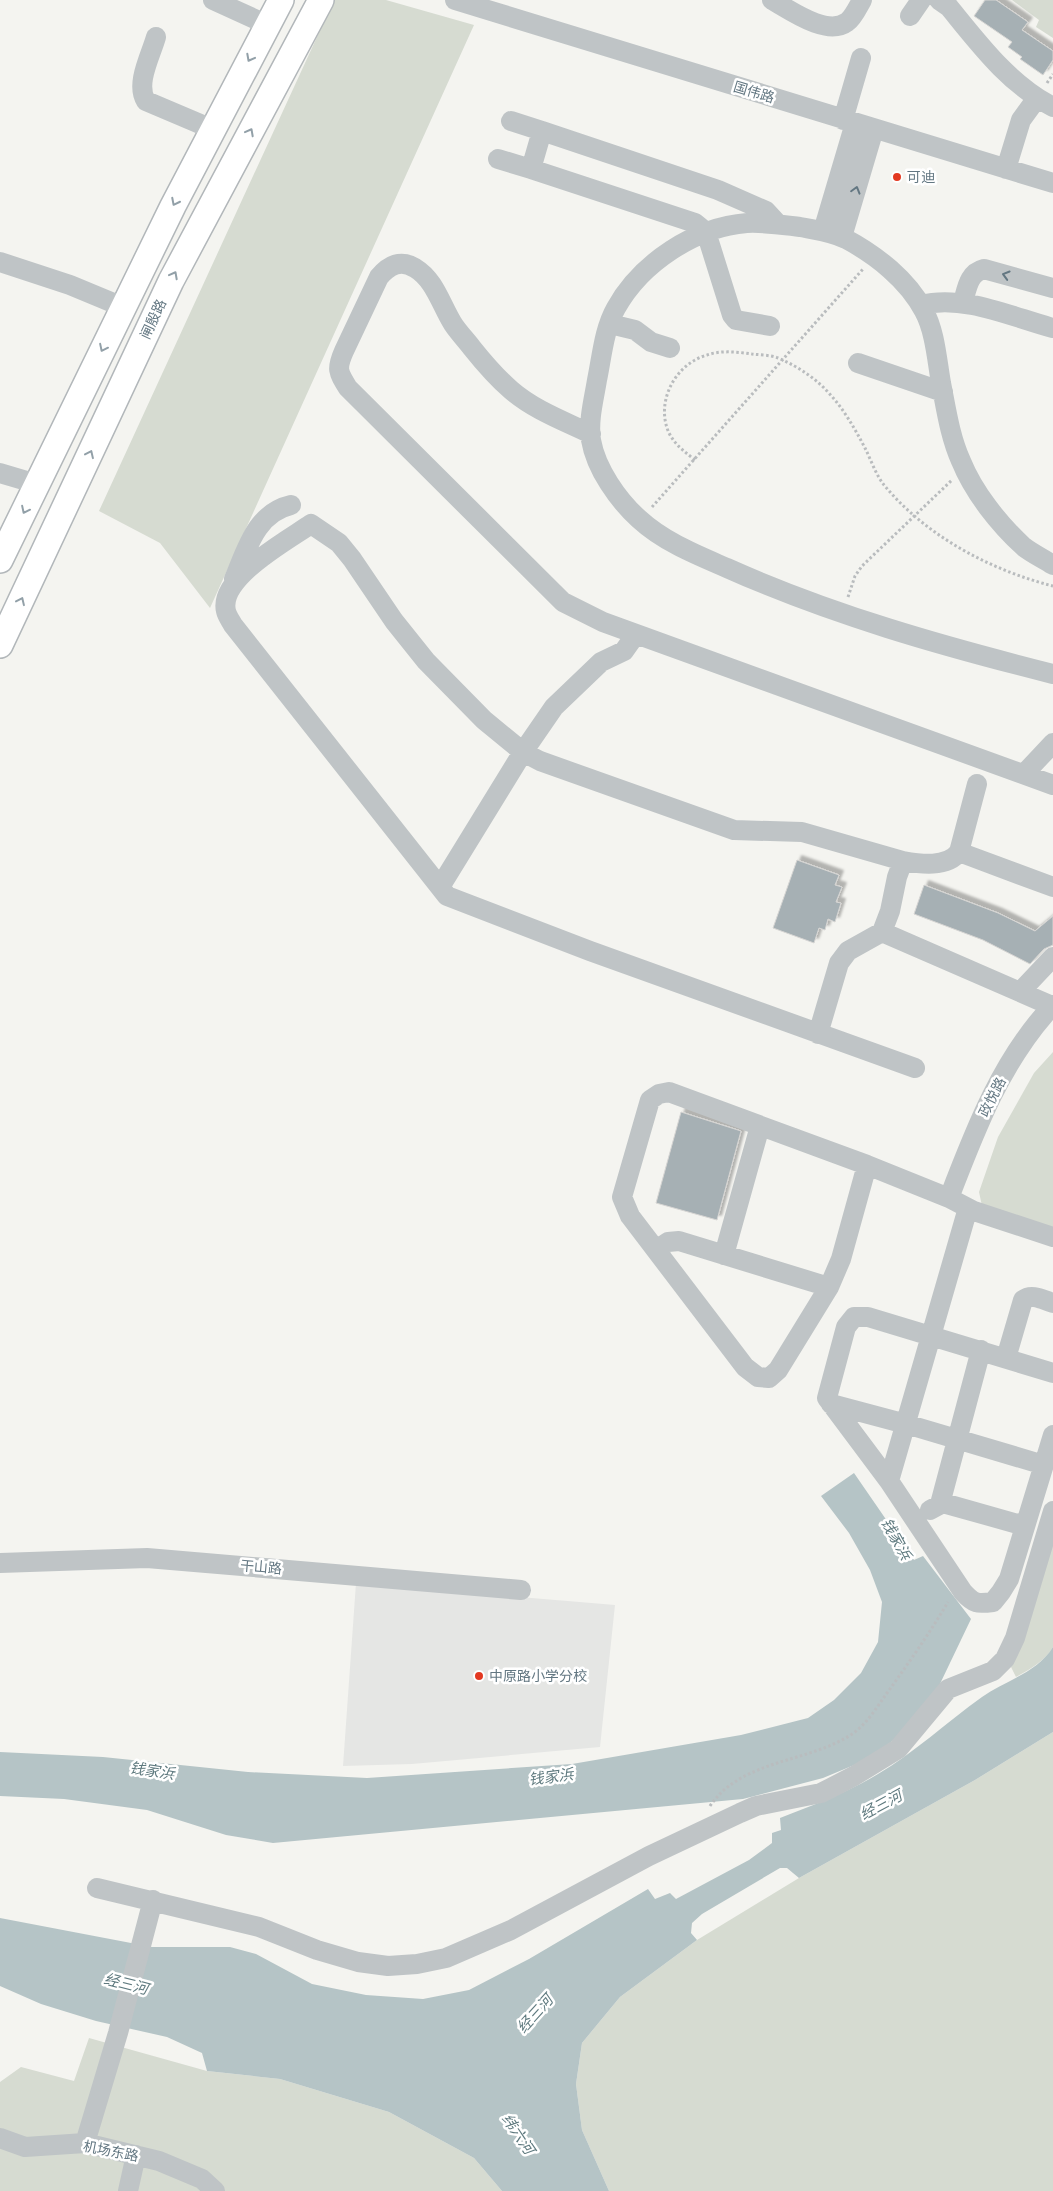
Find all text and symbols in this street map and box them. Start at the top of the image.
one-way arrow [246,53,256,62]
street label: 国伟路 [731,79,776,108]
one-way arrow [244,128,254,137]
place label: 可迪 [907,170,935,187]
marker: 可迪 [891,171,903,183]
one-way arrow [851,187,861,195]
one-way arrow [171,197,181,206]
one-way arrow [1002,270,1011,281]
one-way arrow [168,272,178,281]
street label: 闸殷路 [138,297,171,342]
one-way arrow [99,343,109,352]
one-way arrow [84,450,94,459]
one-way arrow [20,505,31,514]
one-way arrow [14,597,25,606]
street label: 政悦路 [976,1075,1010,1120]
water label: 钱家浜 [875,1515,915,1566]
street label: 干山路 [239,1558,283,1579]
place label: 中原路小学分校 [489,1668,587,1686]
marker: 中原路小学分校 [473,1670,485,1682]
water label: 钱家浜 [128,1760,177,1786]
water label: 钱家浜 [528,1766,577,1791]
water label: 经三河 [857,1786,909,1825]
water label: 经三河 [101,1971,153,2001]
water label: 经三河 [514,1990,560,2038]
water label: 纬六河 [496,2111,539,2161]
street label: 机场东路 [82,2139,140,2166]

